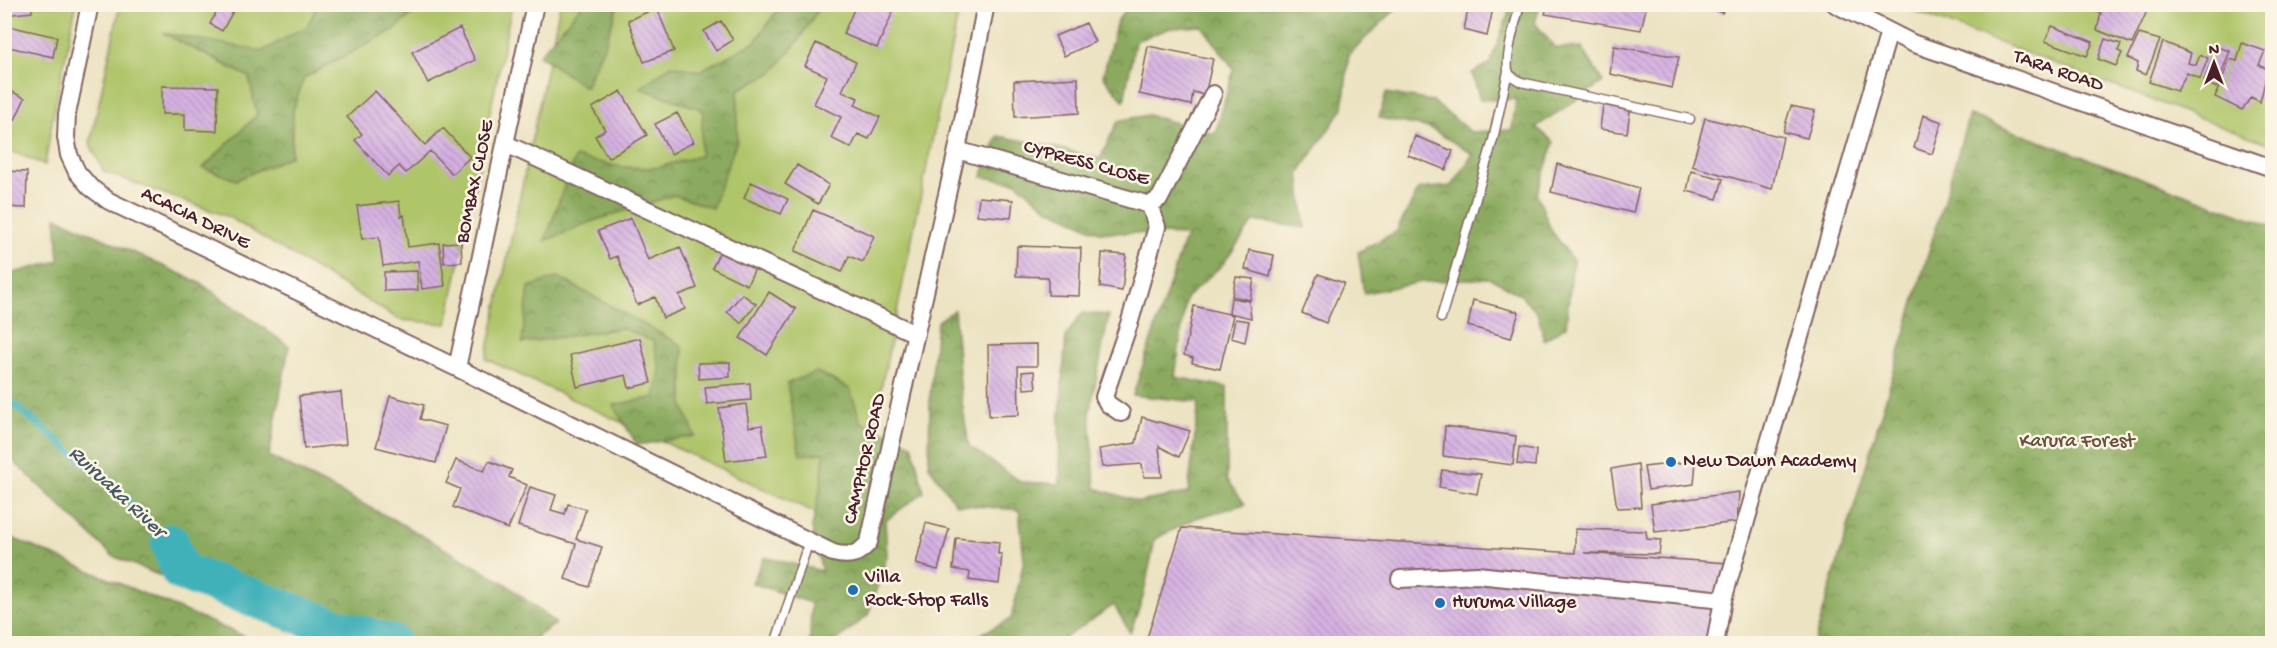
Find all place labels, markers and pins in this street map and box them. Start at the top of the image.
place label: New Dawn Academy [1683,451,1856,474]
marker: New Dawn Academy [1664,455,1678,469]
place label: Villa Rock-Stop Falls [864,567,988,613]
marker: Villa Rock-Stop Falls [846,583,860,597]
place label: Huruma Village [1452,592,1577,615]
marker: Huruma Village [1433,596,1447,610]

